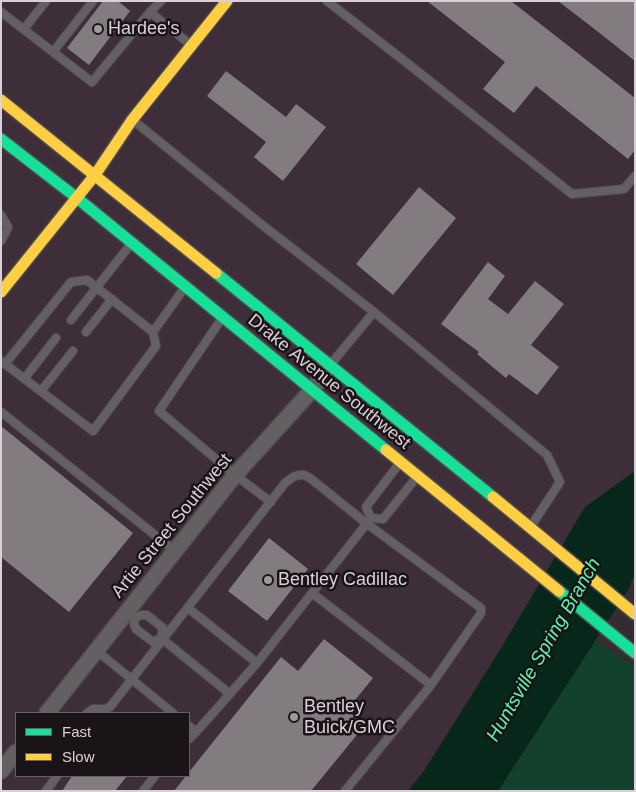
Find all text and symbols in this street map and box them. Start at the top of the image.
place label: Hardee's [108,18,179,40]
marker: Hardee's [92,23,104,35]
street label: Drake Avenue Southwest [243,310,415,454]
street label: Artie Street Southwest [107,450,237,602]
water label: Huntsville Spring Branch [482,554,606,746]
place label: Bentley Cadillac [278,569,407,591]
marker: Bentley Cadillac [262,574,274,586]
place label: Bentley Buick/GMC [304,696,395,739]
marker: Bentley Buick/GMC [288,711,300,723]
legend [15,712,190,777]
text: Fast [62,723,91,740]
text: Slow [62,748,95,765]

